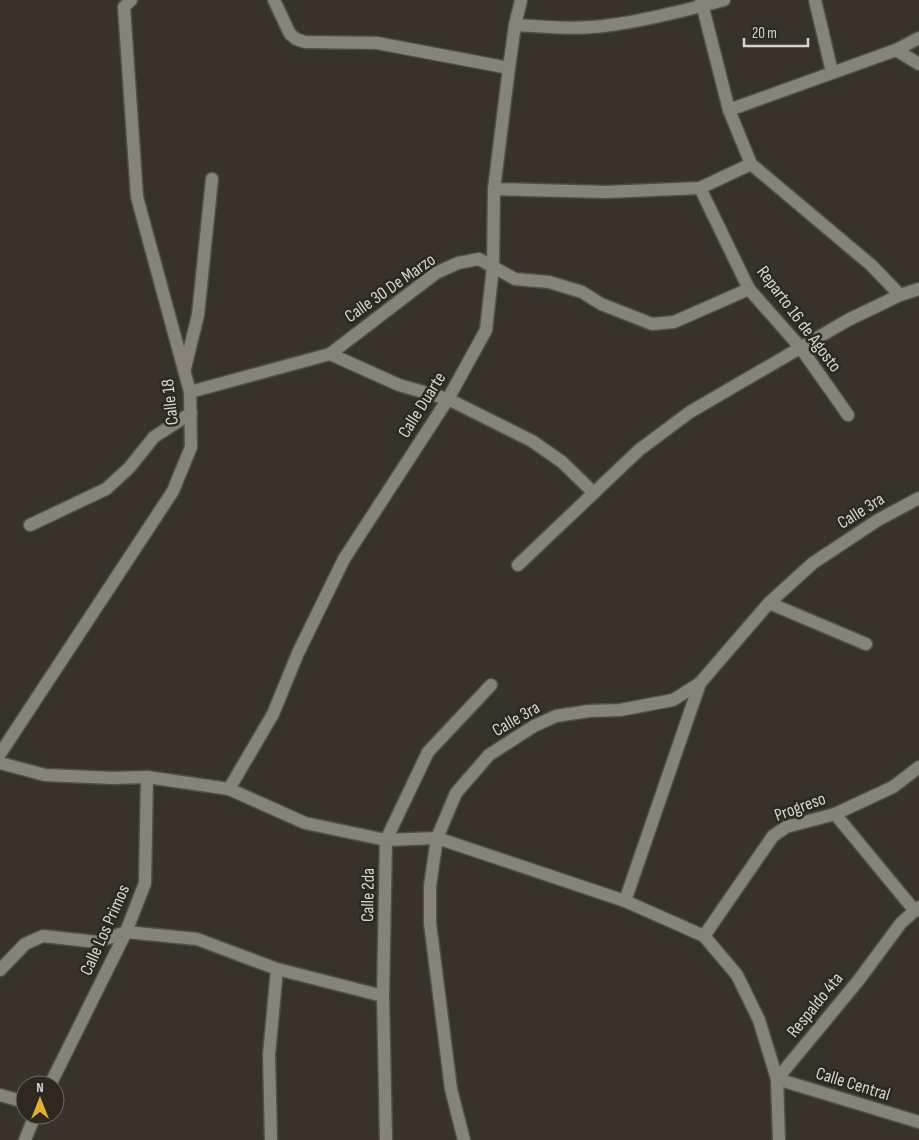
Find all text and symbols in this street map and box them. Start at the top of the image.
scale bar [744,15,808,47]
text: 20 m [752,24,777,43]
street label: Calle 30 De Marzo [341,249,439,327]
street label: Reparto 16 de Agosto [752,262,846,376]
street label: Calle Duarte [394,368,450,442]
street label: Calle 18 [157,378,183,426]
street label: Calle 3ra [834,488,888,534]
street label: Calle 3ra [488,697,544,741]
street label: Progreso [771,788,829,826]
street label: Calle 2da [357,868,379,922]
street label: Calle Los Primos [76,881,134,979]
street label: Respaldo 4ta [783,968,847,1042]
street label: Calle Central [813,1063,893,1105]
north arrow [15,1075,65,1125]
text: N [36,1079,44,1096]

